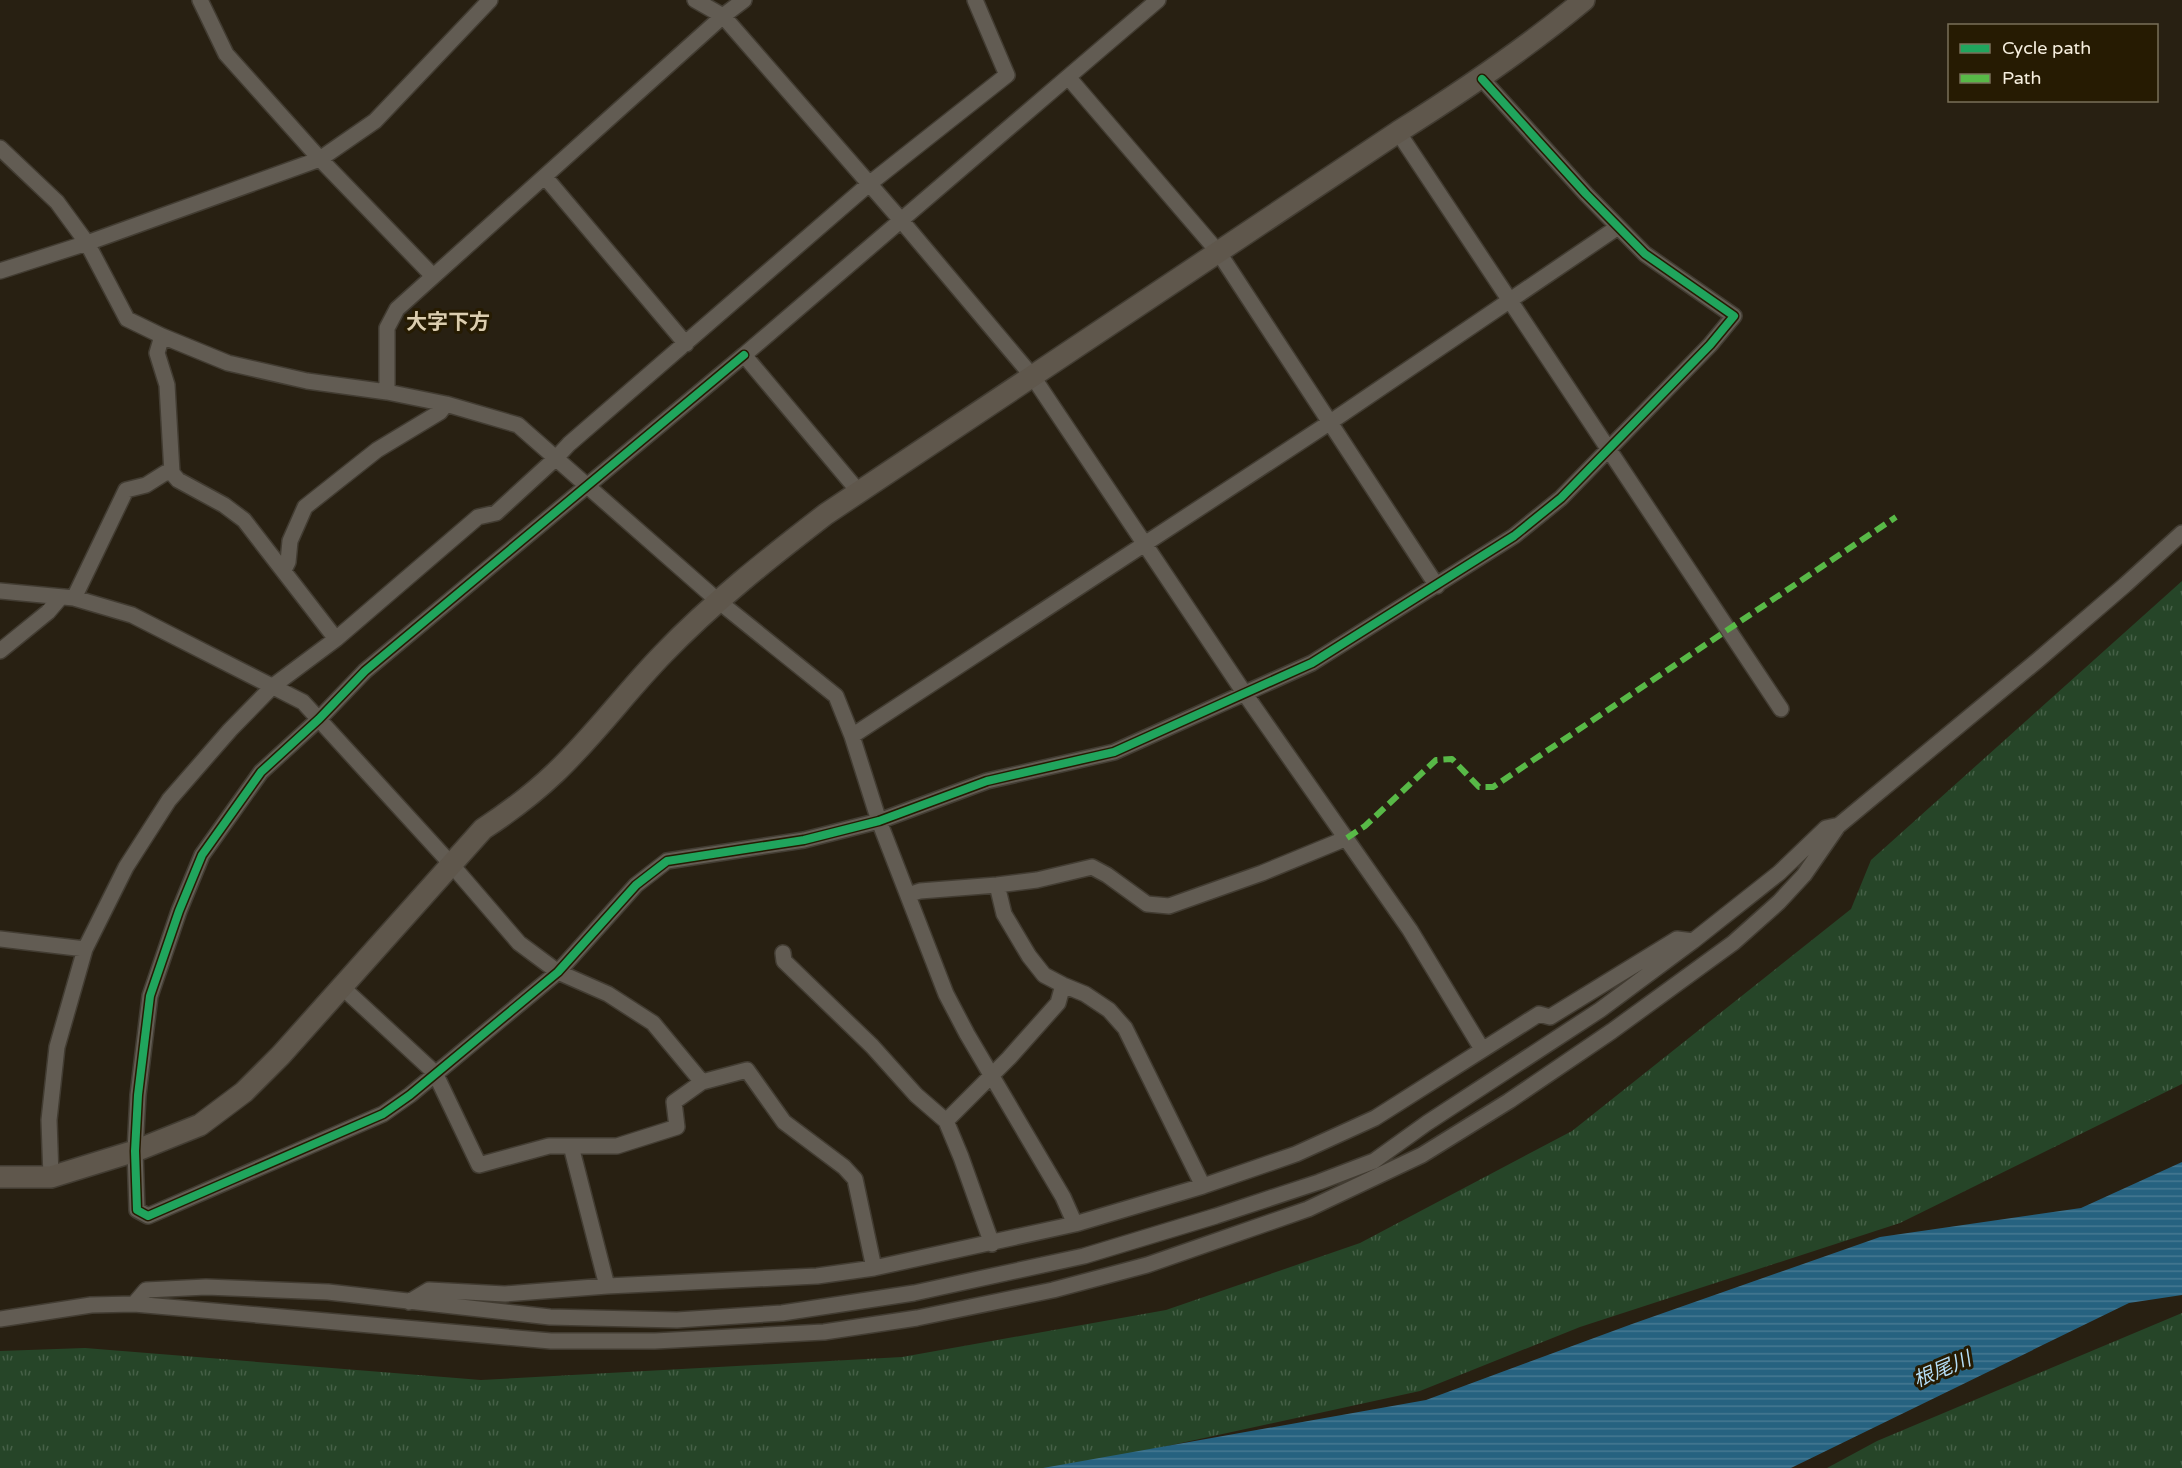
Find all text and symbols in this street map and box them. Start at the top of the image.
legend [1948,24,2158,102]
text: Cycle path [2002,37,2091,59]
text: Path [2002,67,2041,89]
district label: 大字下方 [406,310,490,335]
water label: 根尾川 [1910,1346,1977,1393]

